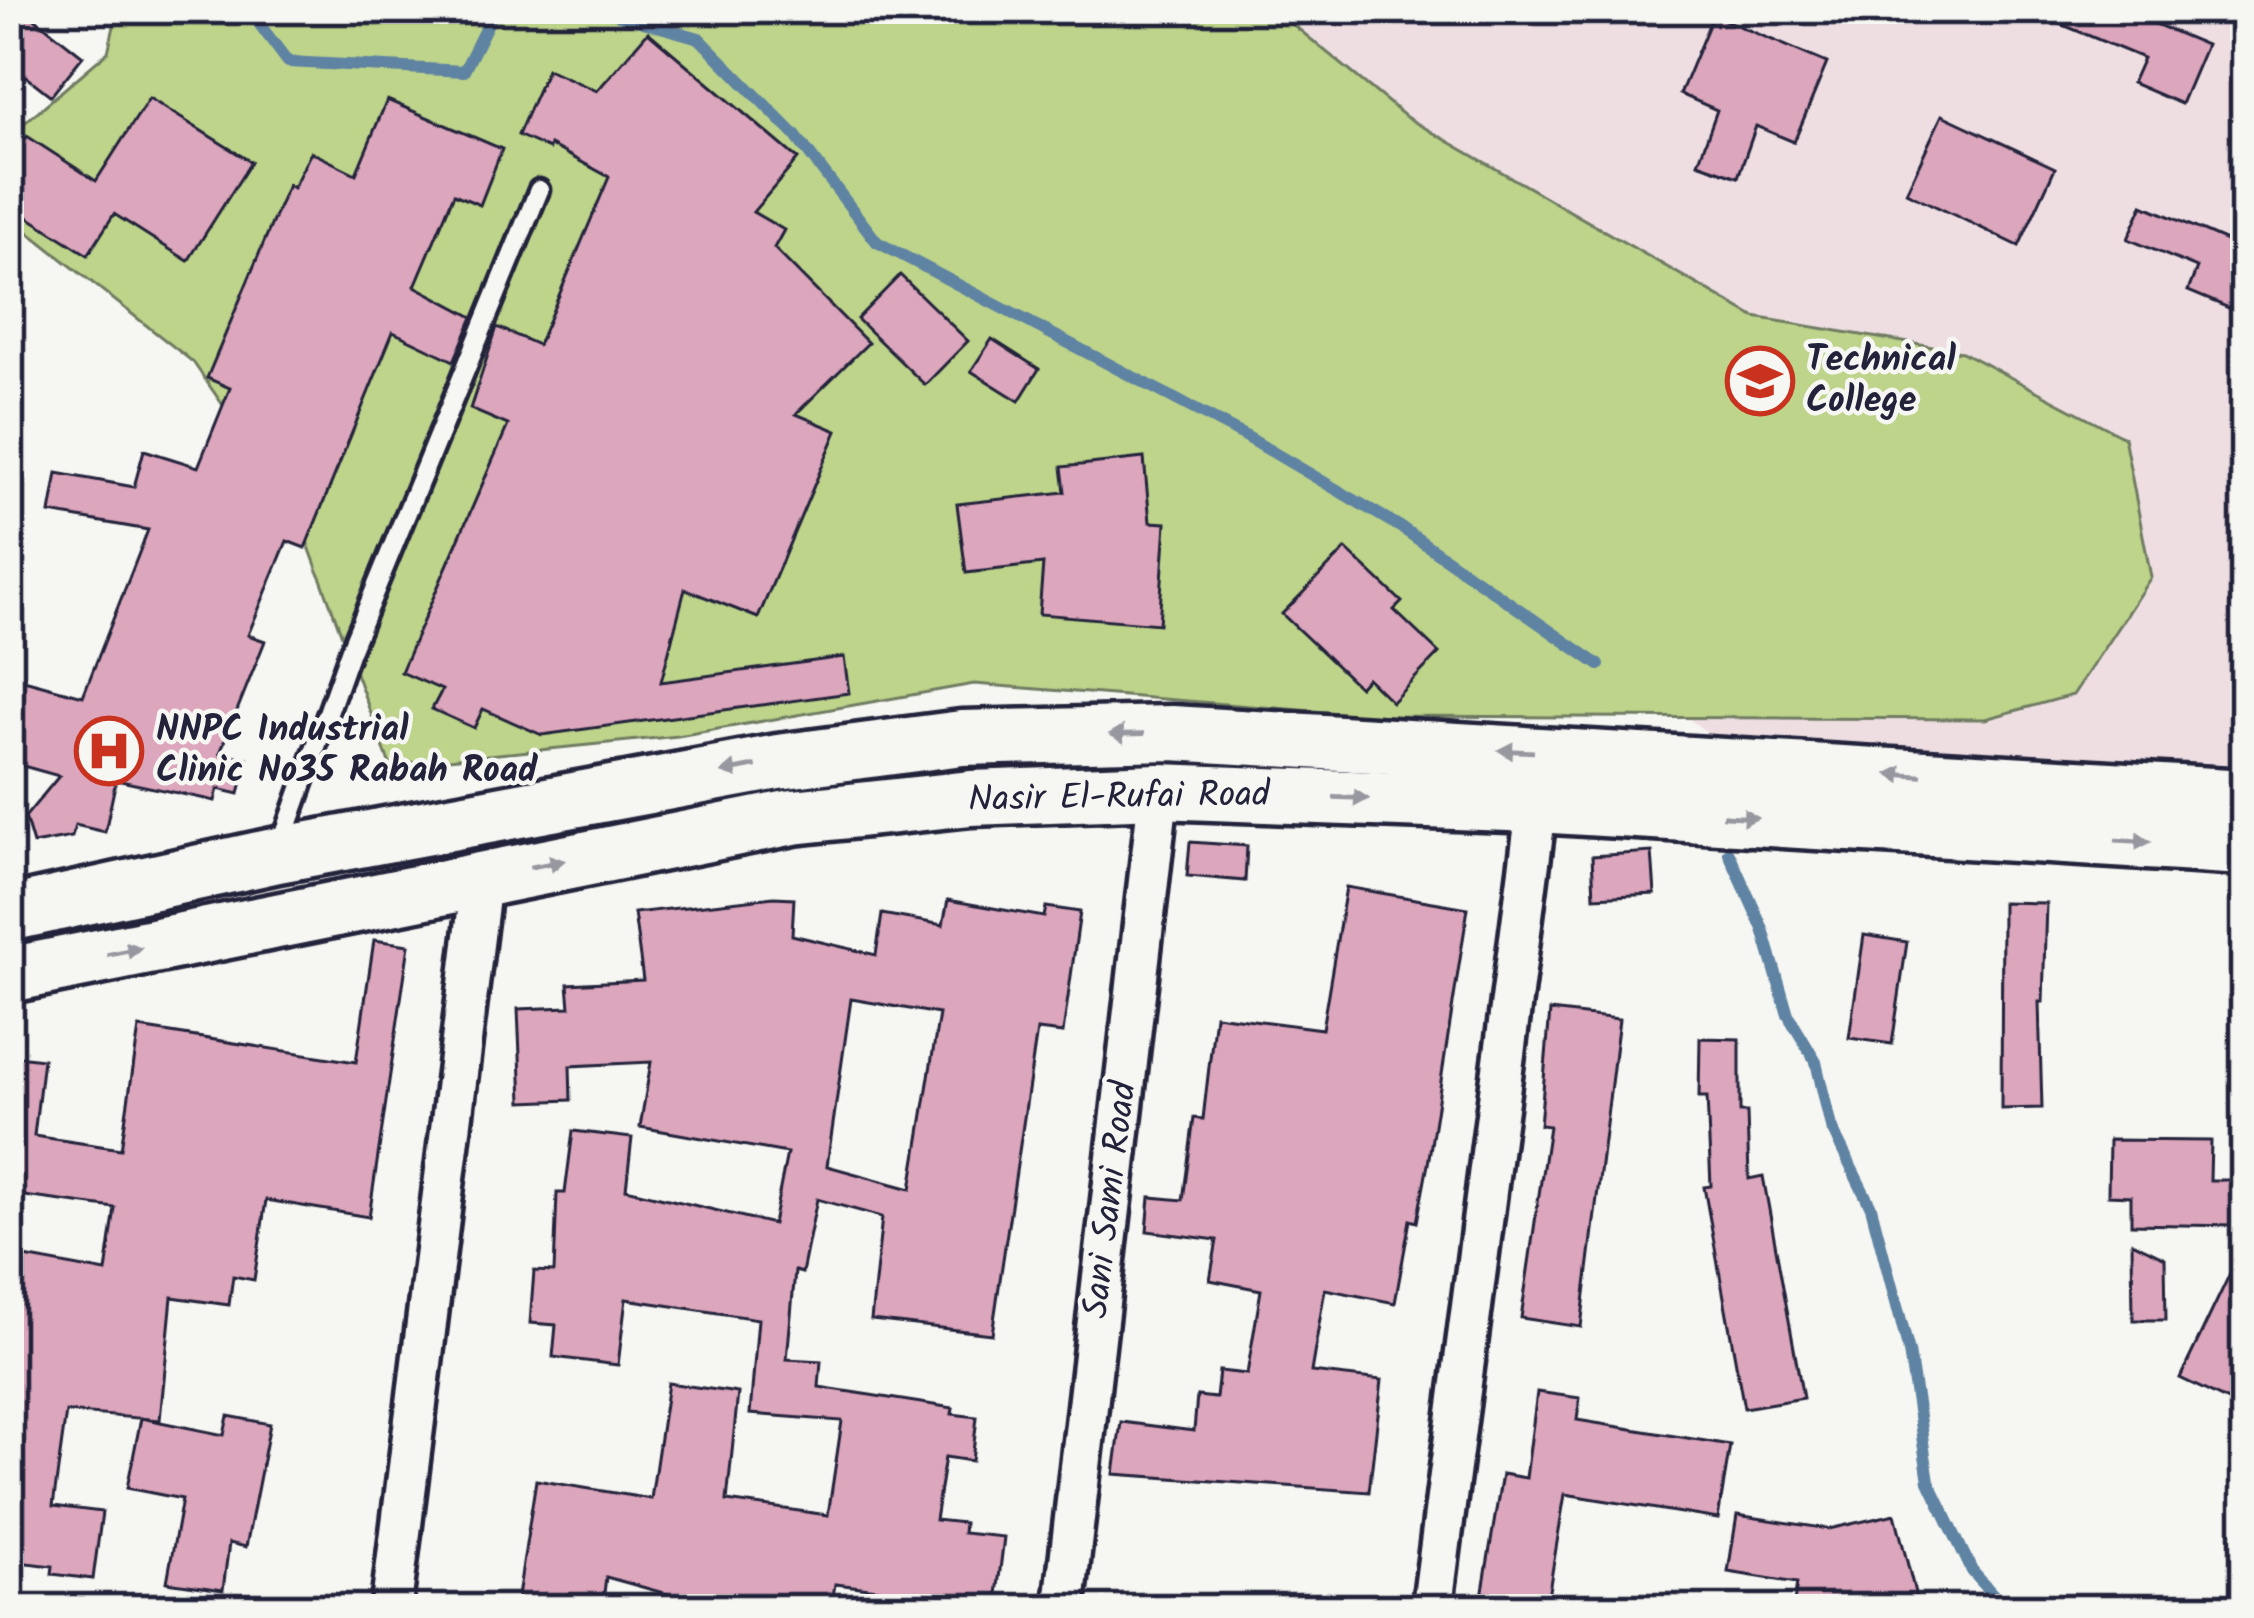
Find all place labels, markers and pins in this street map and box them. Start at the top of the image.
place label: Technical College [1806,332,1956,430]
school or university icon: Technical College [1725,346,1795,416]
place label: NNPC Industrial Clinic No35 Rabah Road [156,702,538,800]
hospital icon: NNPC Industrial Clinic No35 Rabah Road [74,716,144,786]

